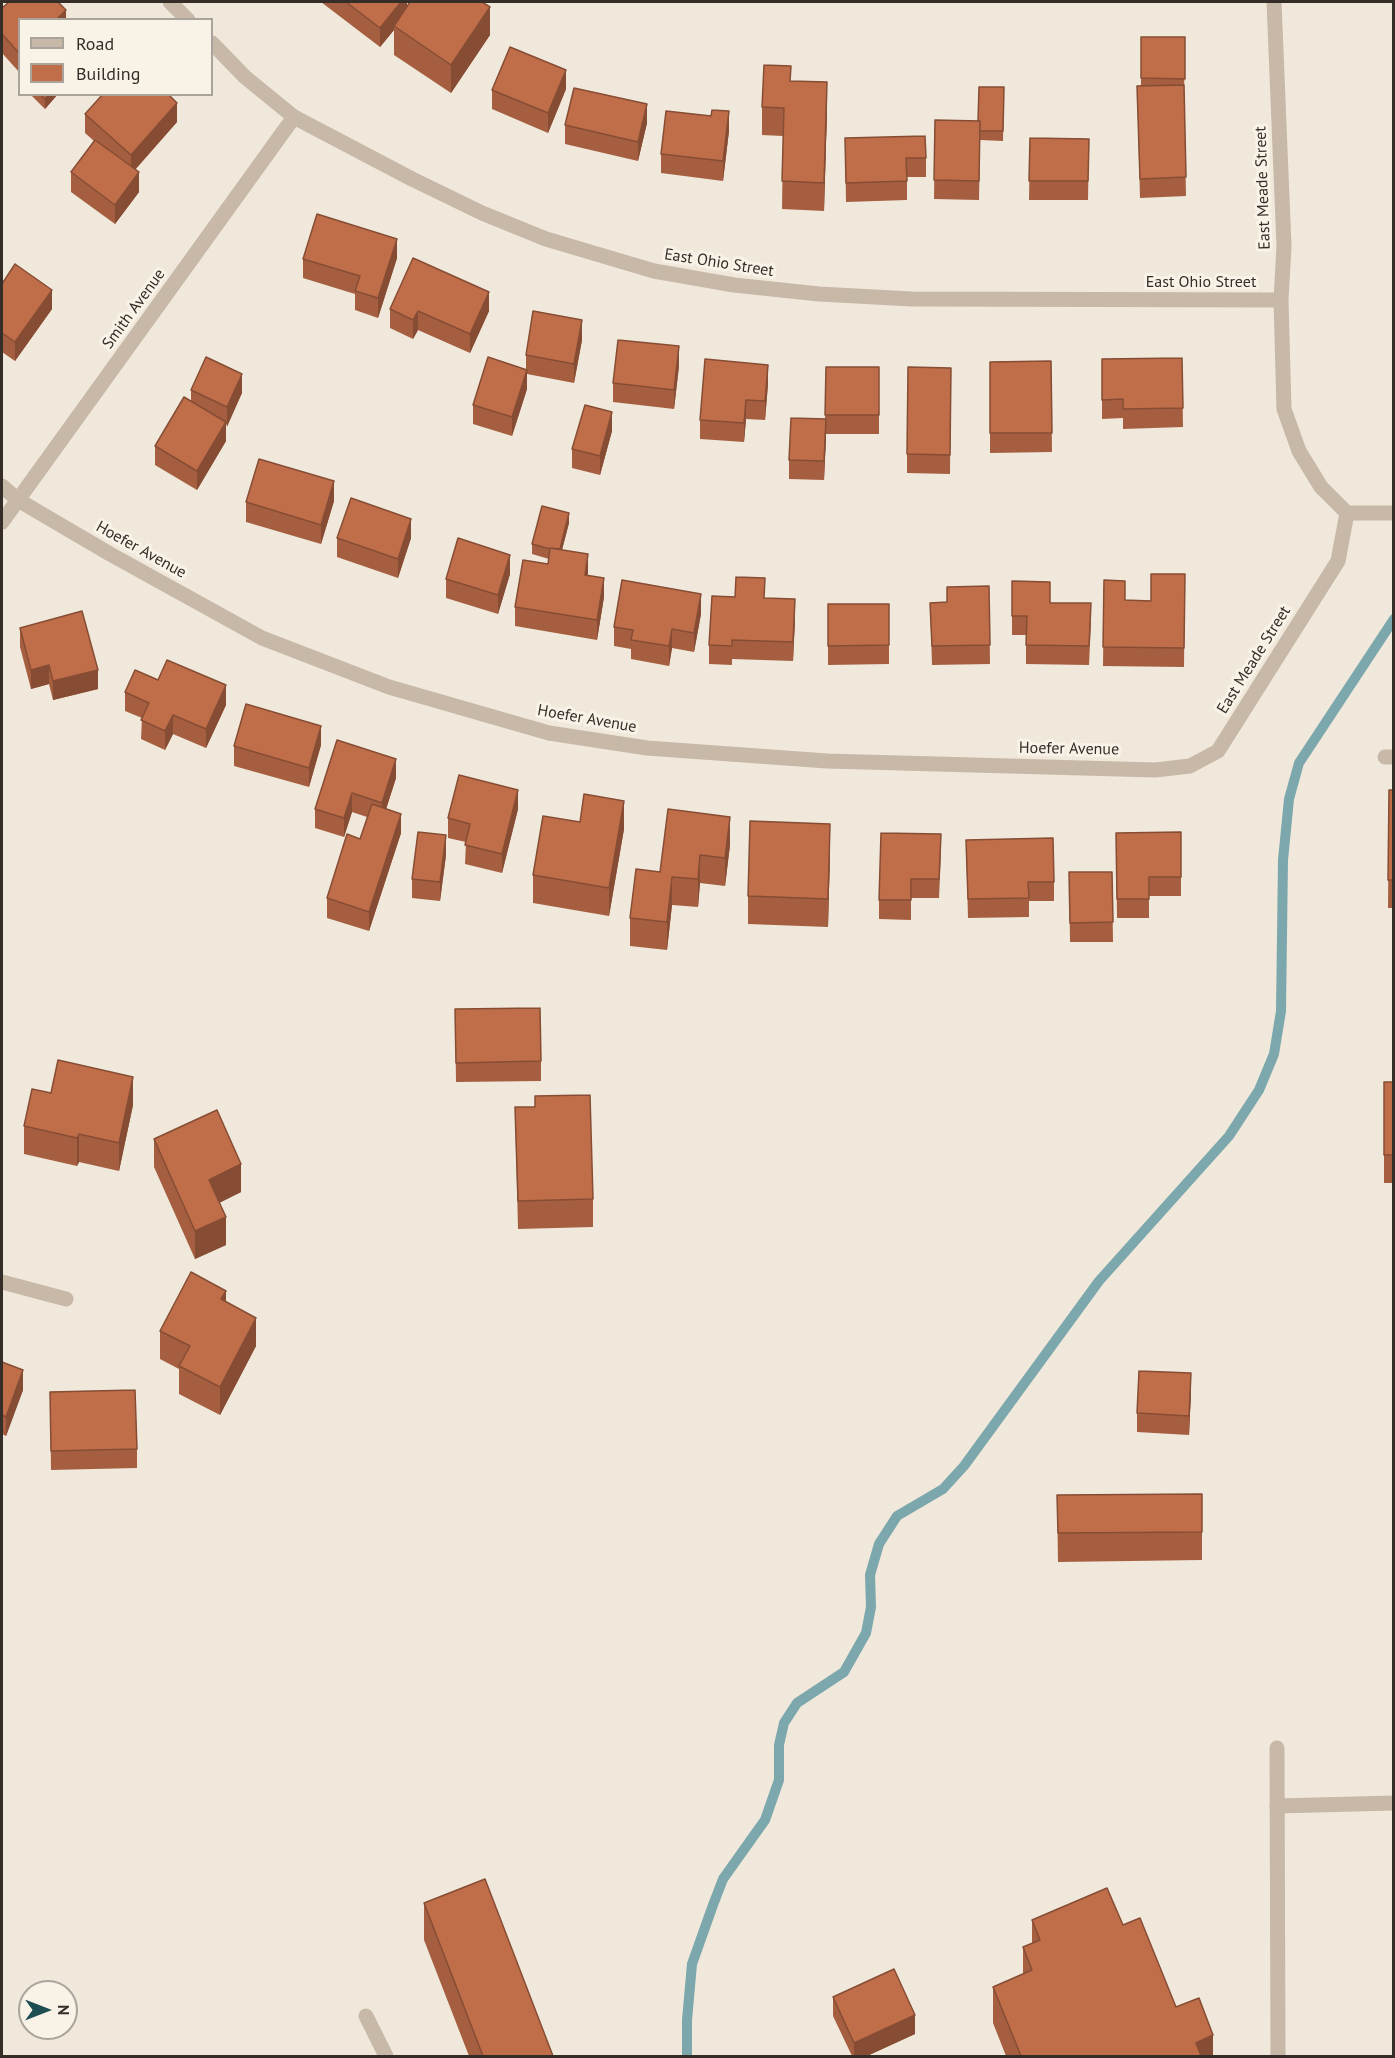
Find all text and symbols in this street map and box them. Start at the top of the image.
legend [18,18,213,96]
text: Road [76,32,114,55]
text: Building [76,62,140,85]
street label: East Meade Street [1251,126,1275,250]
street label: East Ohio Street [663,245,775,281]
street label: Smith Avenue [99,265,169,353]
street label: East Ohio Street [1146,272,1256,292]
street label: Hoefer Avenue [93,517,189,583]
street label: East Meade Street [1213,603,1295,717]
street label: Hoefer Avenue [536,701,638,737]
street label: Hoefer Avenue [1019,739,1119,759]
north arrow [18,1980,78,2040]
text: N [54,2005,74,2015]

